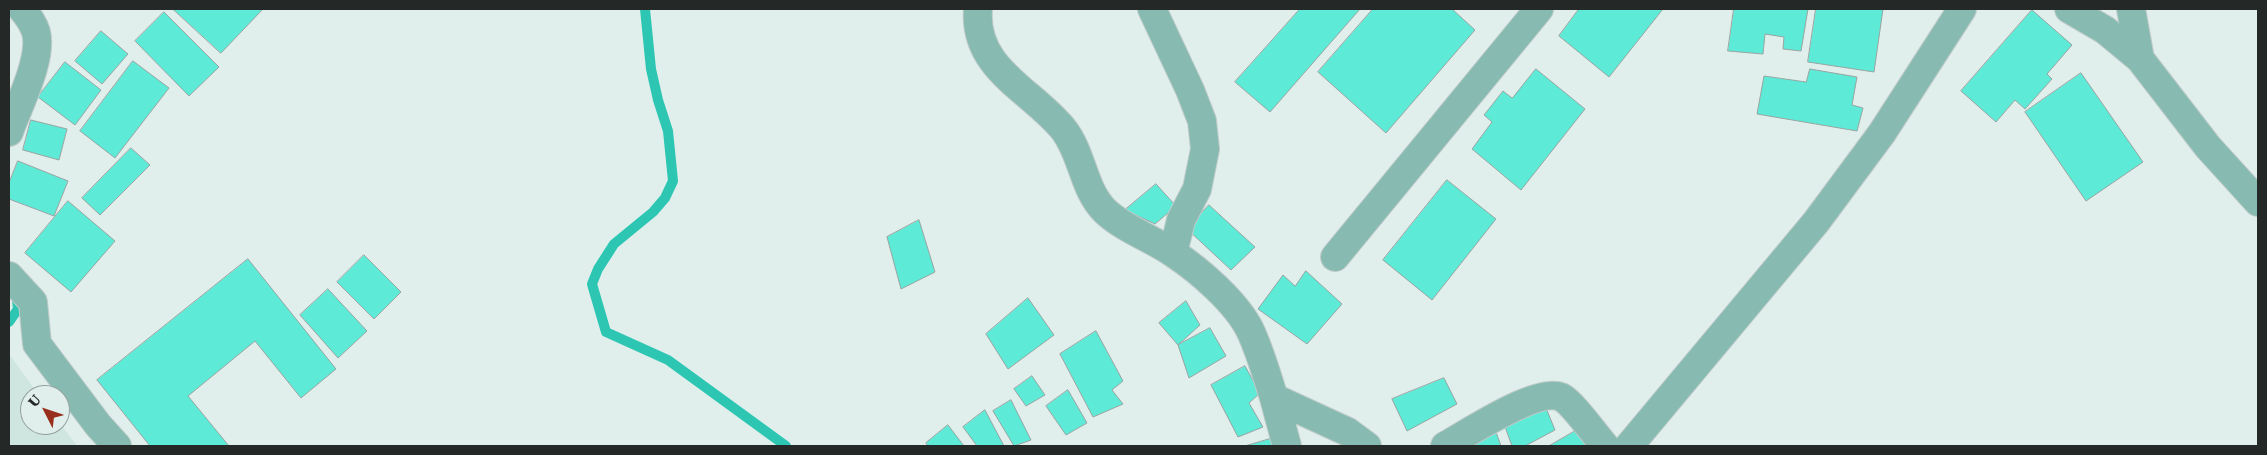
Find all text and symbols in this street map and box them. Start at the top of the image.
north arrow [20,385,70,435]
text: U [25,391,44,410]

